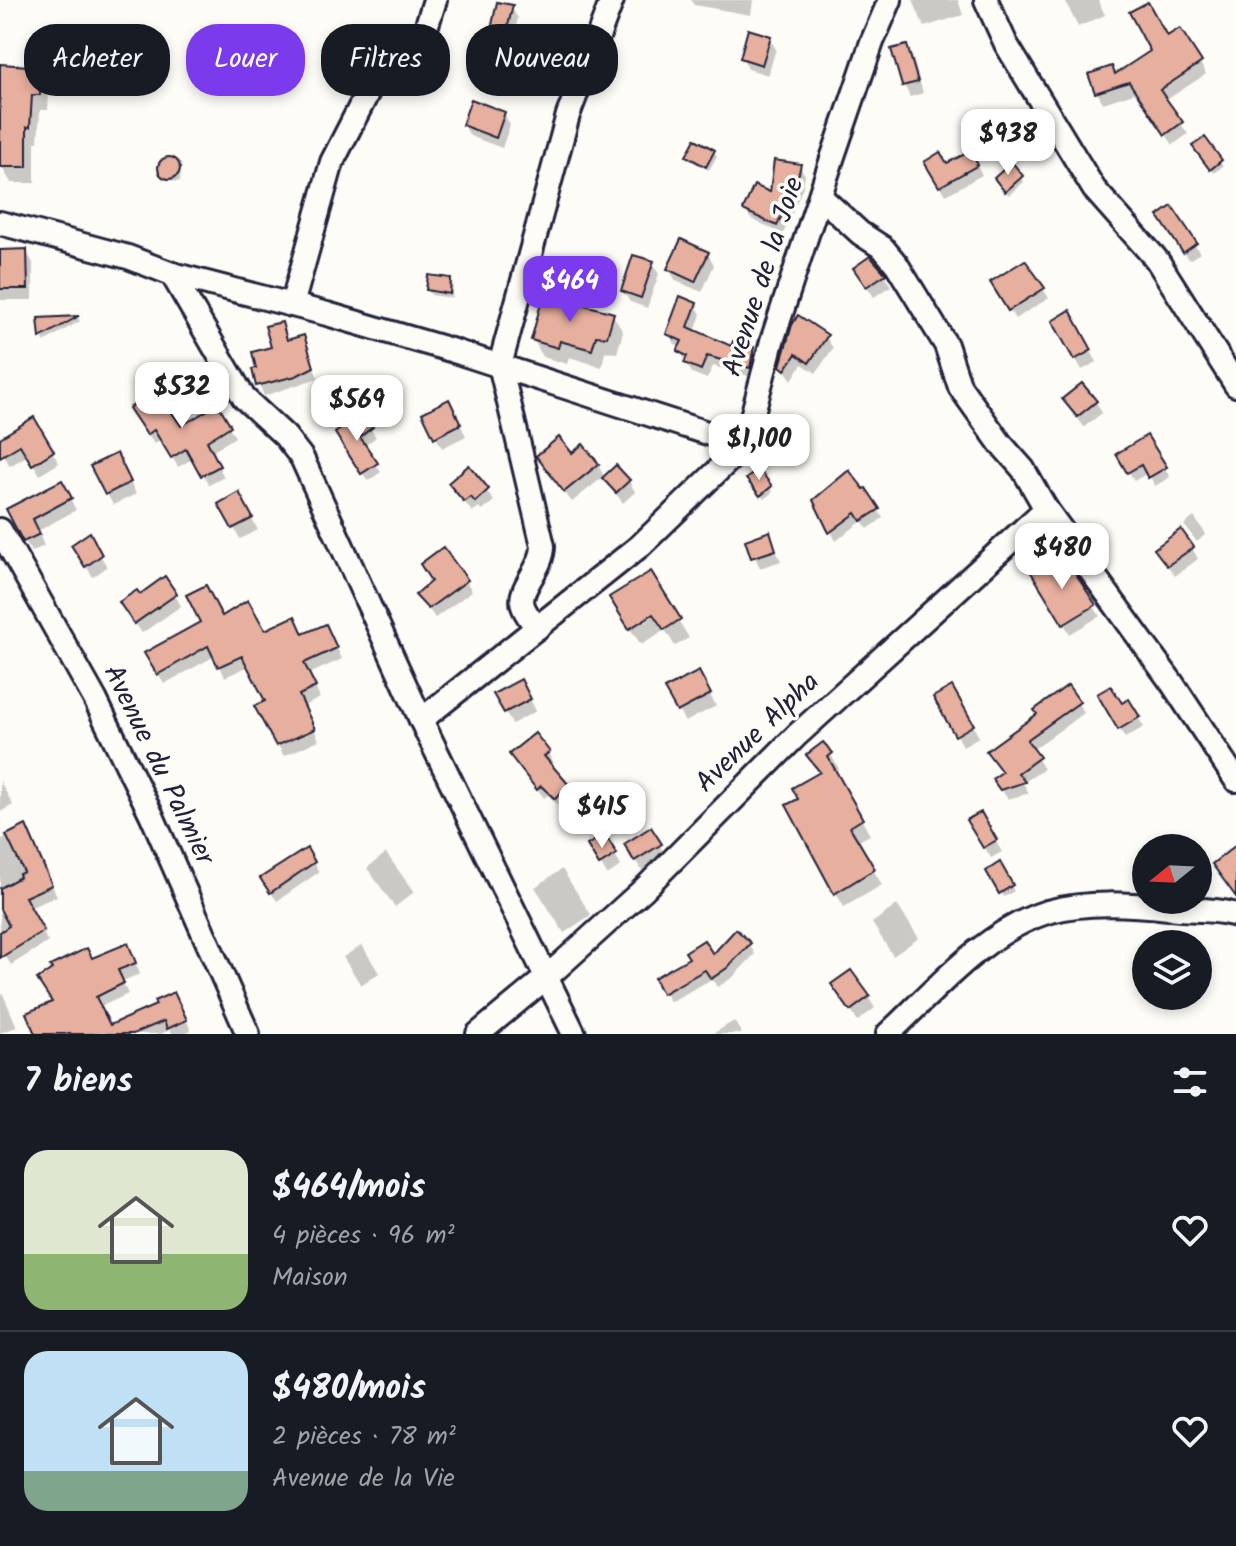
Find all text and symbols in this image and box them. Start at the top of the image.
chip: Acheter [24,24,170,96]
chip: Louer [186,24,305,96]
chip: Filtres [321,24,450,96]
chip: Nouveau [466,24,618,96]
pin: $938 [961,109,1055,177]
text: $938 [979,114,1037,156]
street label: Avenue de la Joie [711,171,818,383]
pin: $464 [523,256,617,324]
text: $464 [541,261,599,303]
pin: $532 [135,362,229,430]
text: $532 [153,367,211,409]
pin: $569 [310,375,404,443]
text: $569 [329,380,385,422]
pin: $1,100 [694,414,824,482]
text: $1,100 [727,419,791,461]
pin: $480 [1015,523,1109,591]
text: $480 [1033,528,1091,570]
street label: Avenue du Palmier [90,657,227,875]
street label: Avenue Alpha [685,662,831,804]
pin: $415 [555,782,649,850]
text: $415 [577,787,627,829]
north arrow [1132,834,1212,914]
map controls [1132,834,1212,1010]
button: layers [1132,930,1212,1010]
text: 7 biens [24,1055,133,1109]
icon: filters [1168,1060,1212,1104]
text: $464/mois [272,1161,425,1215]
icon: home [88,1182,184,1278]
icon: heart [1168,1208,1212,1252]
text: 4 pièces · 96 m² [272,1215,454,1257]
text: Maison [272,1257,348,1299]
text: $480/mois [272,1362,426,1416]
icon: home [88,1383,184,1479]
icon: heart [1168,1409,1212,1453]
text: 2 pièces · 78 m² [272,1416,456,1458]
text: Avenue de la Vie [272,1458,455,1500]

